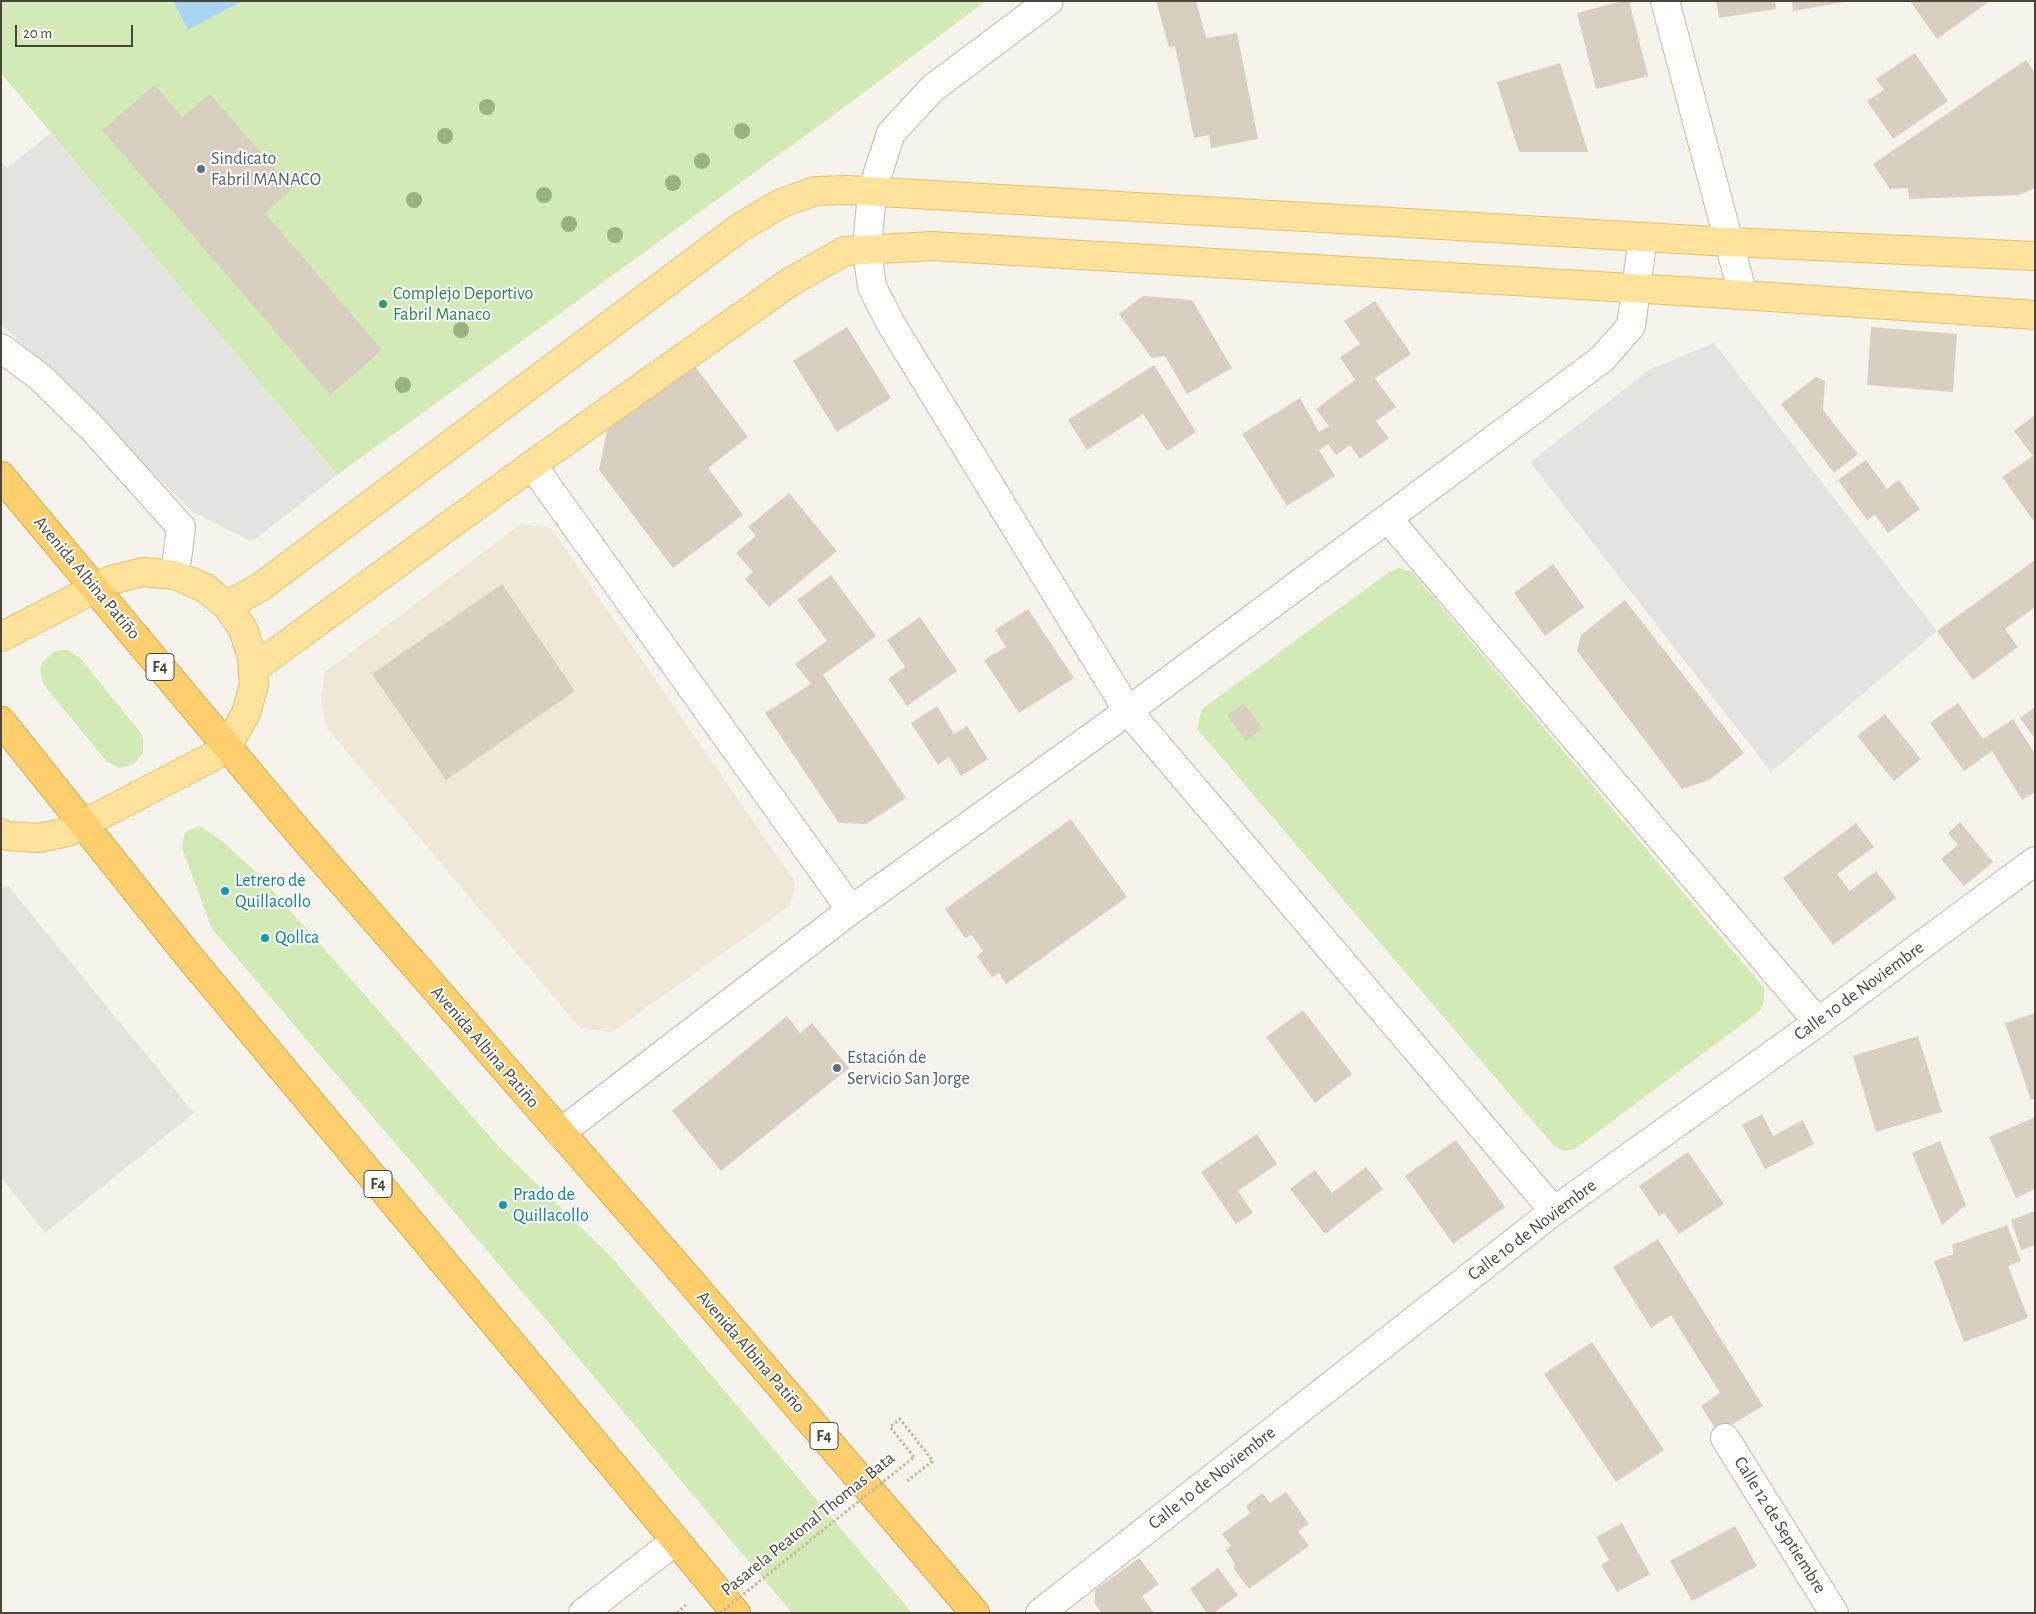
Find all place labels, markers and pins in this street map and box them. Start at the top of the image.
place label: Sindicato Fabril MANACO [211,148,321,190]
marker: Sindicato Fabril MANACO [195,163,207,175]
place label: Complejo Deportivo Fabril Manaco [393,283,533,326]
marker: Complejo Deportivo Fabril Manaco [377,298,389,310]
place label: Letrero de Quillacollo [235,870,311,912]
marker: Letrero de Quillacollo [219,885,231,897]
place label: Qollca [275,927,319,949]
marker: Qollca [259,932,271,944]
place label: Estación de Servicio San Jorge [847,1047,970,1090]
marker: Estación de Servicio San Jorge [831,1062,843,1074]
place label: Prado de Quillacollo [513,1184,589,1226]
marker: Prado de Quillacollo [497,1199,509,1211]

